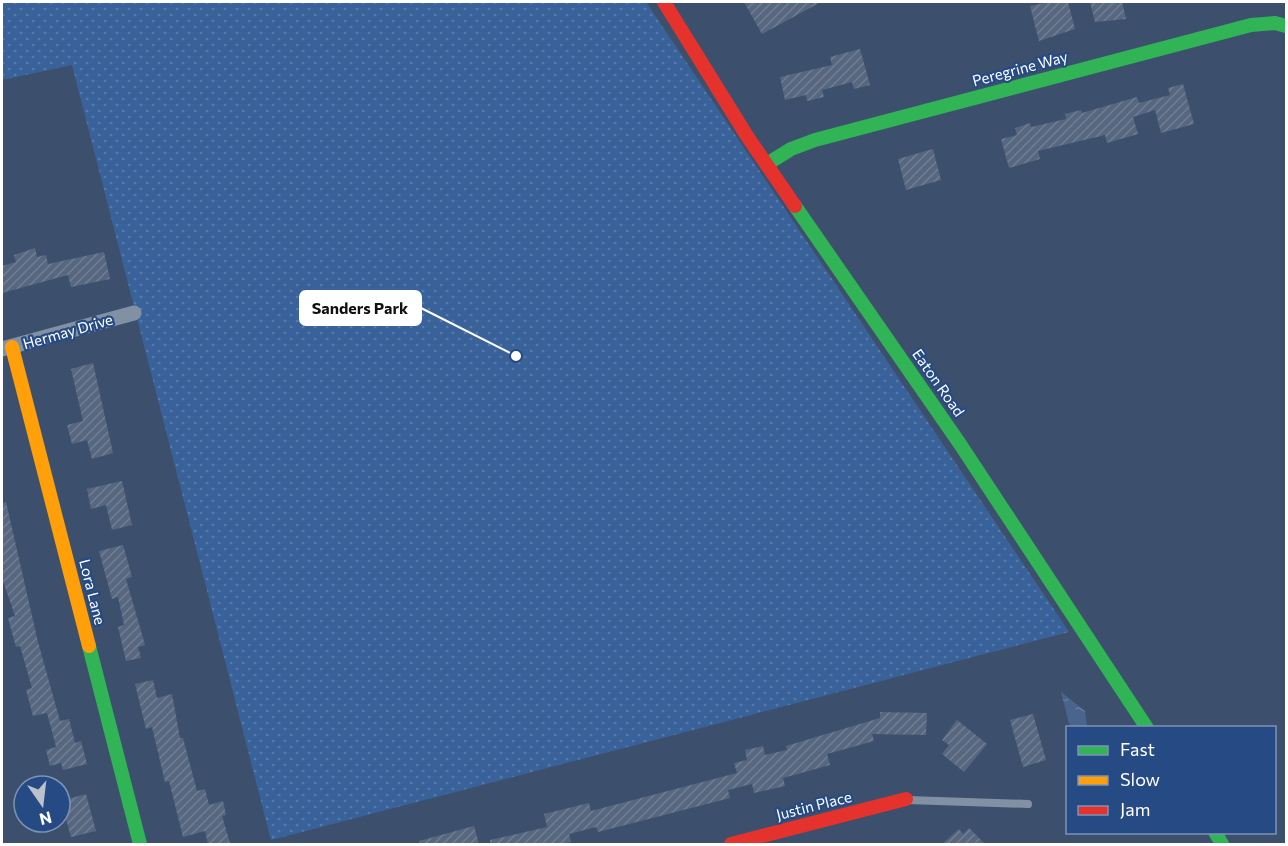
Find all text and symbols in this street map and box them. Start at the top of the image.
street label: Peregrine Way [970,47,1070,89]
callout: Sanders Park [300,291,421,325]
text: Sanders Park [312,298,409,317]
street label: Hermay Drive [21,310,115,352]
street label: Eaton Road [909,345,969,420]
street label: Lora Lane [76,557,110,627]
legend [1066,726,1276,834]
text: Fast [1120,738,1155,760]
text: Slow [1120,768,1160,790]
north arrow [12,774,72,834]
street label: Justin Place [774,787,854,823]
text: Jam [1120,798,1150,820]
text: N [38,808,54,830]

